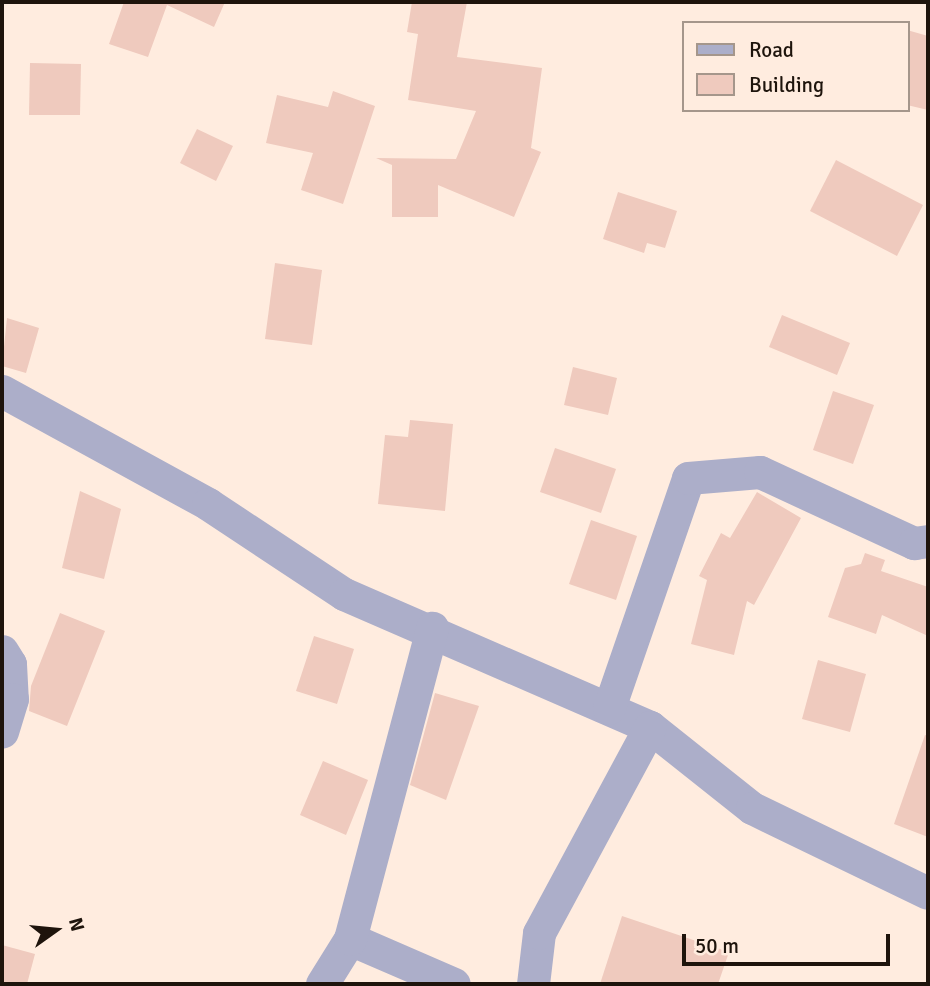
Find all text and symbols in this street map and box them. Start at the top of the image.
legend [682,21,909,112]
text: Road [749,37,794,63]
text: Building [749,72,824,98]
north arrow [21,895,91,965]
text: N [63,915,90,934]
scale bar [685,920,893,964]
text: 50 m [695,933,739,959]

